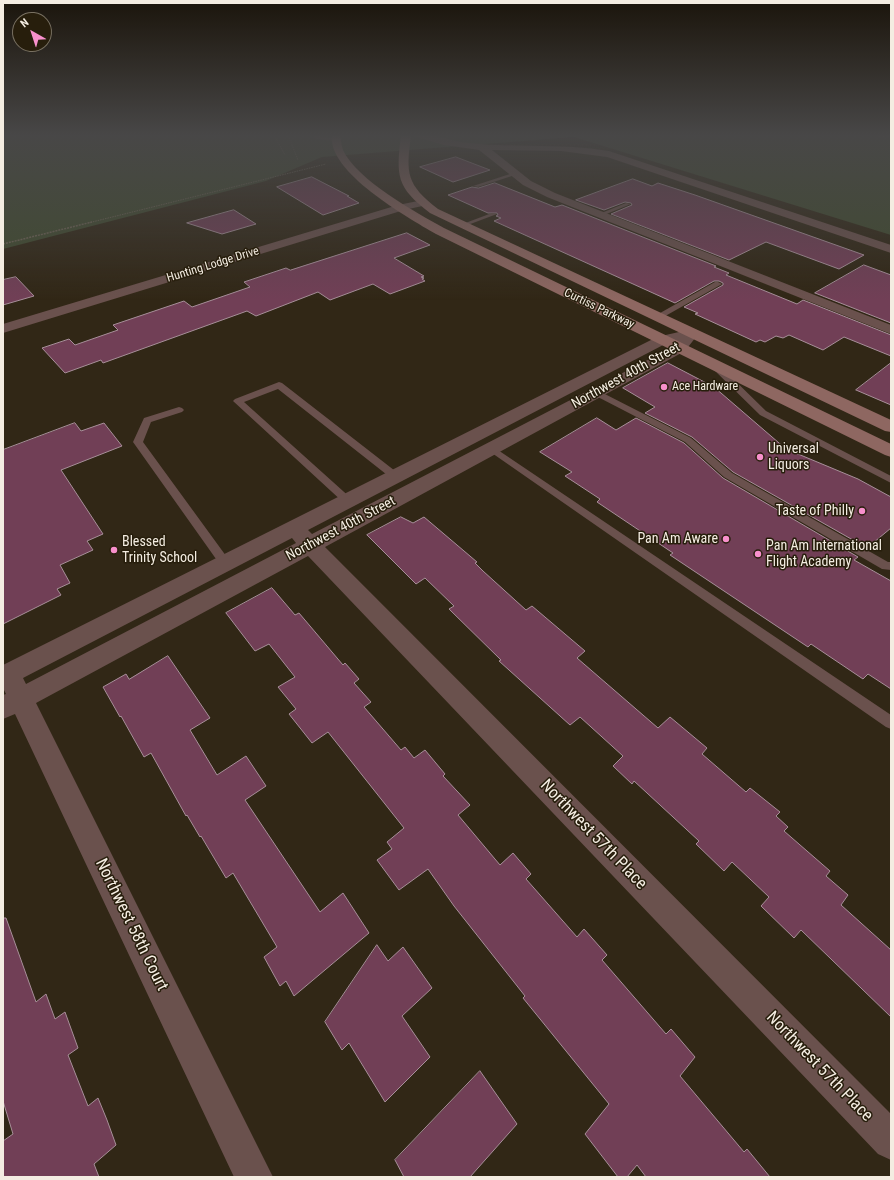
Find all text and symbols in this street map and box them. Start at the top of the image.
north arrow [12,12,52,52]
text: N [18,16,31,30]
street label: Hunting Lodge Drive [165,244,261,286]
street label: Curtiss Parkway [562,286,636,332]
street label: Northwest 40th Street [569,339,683,413]
place label: Ace Hardware [672,380,738,394]
marker: Ace Hardware [659,382,669,392]
place label: Universal Liquors [768,441,819,474]
marker: Universal Liquors [755,452,765,462]
street label: Northwest 40th Street [283,493,399,565]
place label: Taste of Philly [776,503,854,519]
marker: Taste of Philly [857,506,867,516]
place label: Pan Am Aware [637,531,718,547]
place label: Blessed Trinity School [122,534,197,566]
marker: Pan Am Aware [721,534,731,544]
place label: Pan Am International Flight Academy [766,538,882,570]
marker: Blessed Trinity School [109,545,119,555]
marker: Pan Am International Flight Academy [753,549,763,559]
street label: Northwest 57th Place [535,776,651,894]
street label: Northwest 58th Court [90,856,172,994]
street label: Northwest 57th Place [761,1008,877,1126]

